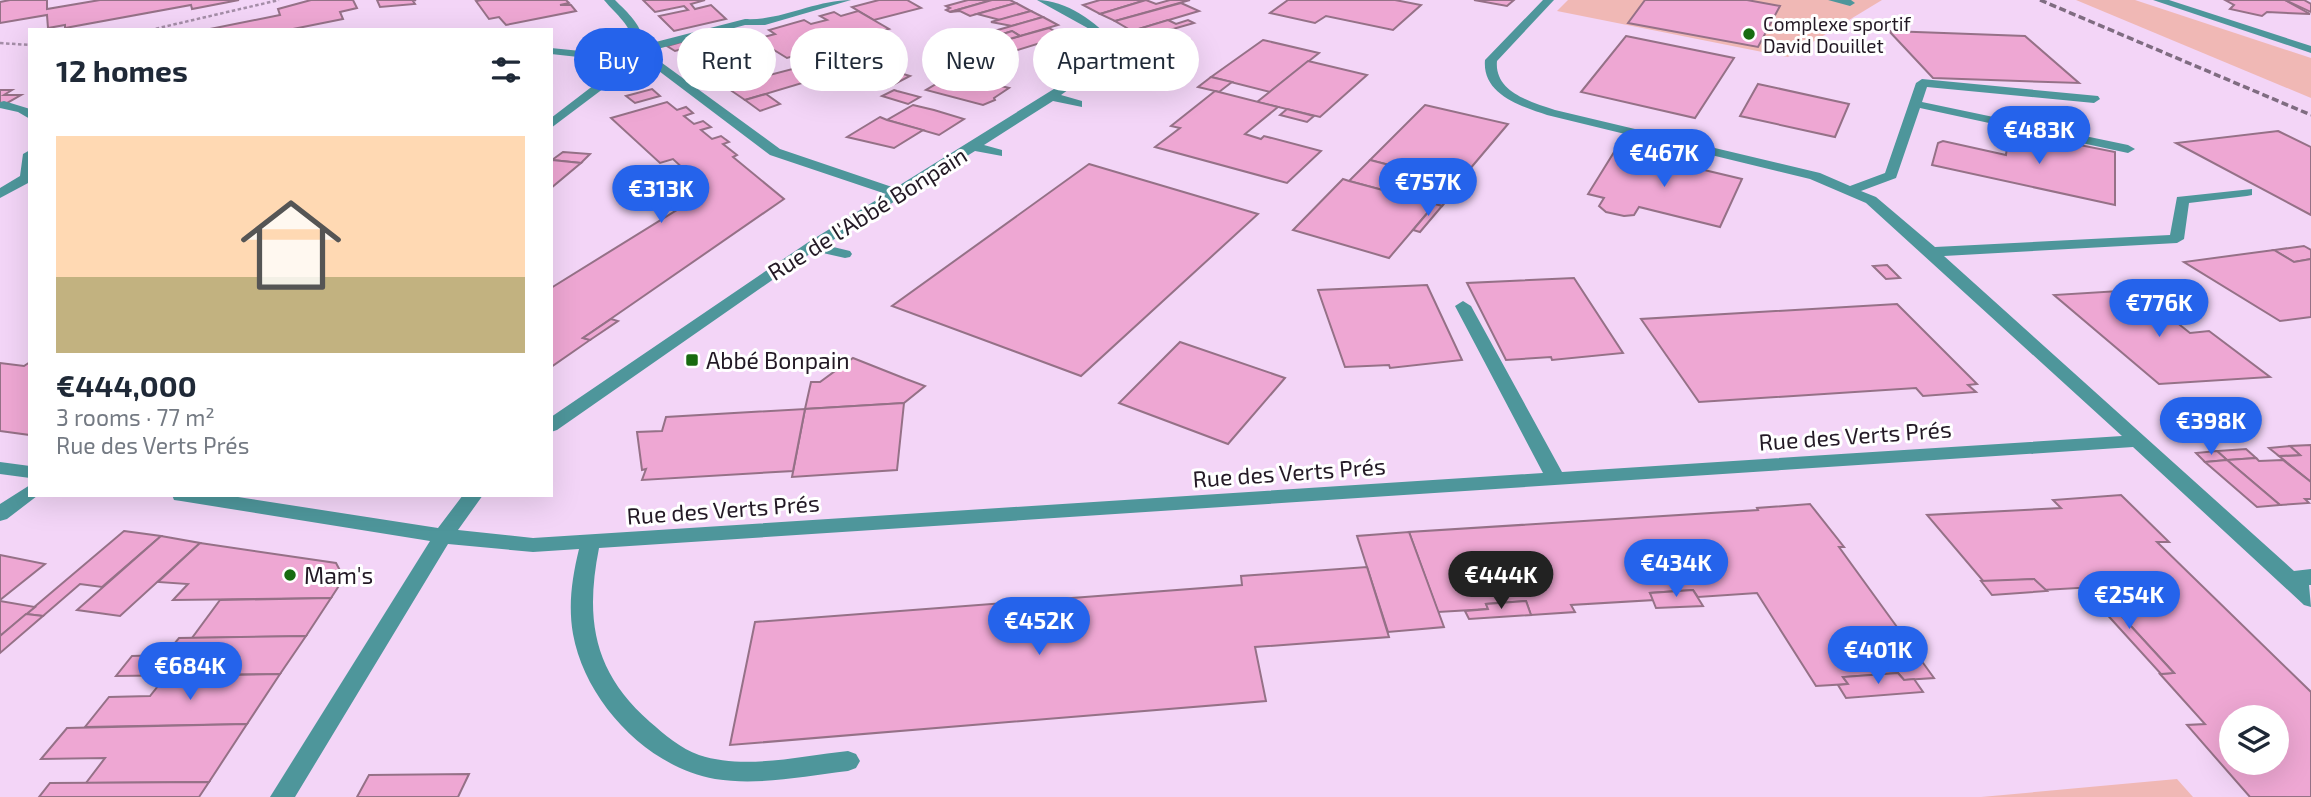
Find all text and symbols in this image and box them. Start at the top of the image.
place label: Complexe sportif David Douillet [1763,12,1911,57]
marker: Complexe sportif David Douillet [1741,26,1757,42]
chip: Buy [574,28,663,91]
chip: Rent [677,28,776,91]
chip: Filters [790,28,908,91]
chip: New [922,28,1019,91]
chip: Apartment [1033,28,1199,91]
icon: filters [487,51,525,89]
text: 12 homes [56,52,188,88]
pin: €483K [1990,106,2088,166]
text: €483K [2003,115,2075,143]
pin: €467K [1615,130,1713,189]
text: €467K [1629,138,1699,166]
street label: Rue de l'Abbé Bonpain [762,140,972,286]
pin: €757K [1379,158,1477,218]
pin: €313K [612,166,710,225]
text: €757K [1395,167,1461,195]
text: €313K [628,174,694,202]
icon: home [228,182,354,308]
pin: €776K [2110,280,2208,339]
text: €776K [2125,288,2193,316]
place label: Abbé Bonpain [706,346,850,374]
marker: Abbé Bonpain [684,352,700,368]
text: €444,000 [56,367,197,403]
pin: €398K [2162,398,2260,457]
text: 3 rooms · 77 m² [56,403,215,431]
text: €398K [2176,406,2246,434]
street label: Rue des Verts Prés [1758,414,1952,456]
text: Rue des Verts Prés [56,431,249,459]
street label: Rue des Verts Prés [1192,451,1386,493]
street label: Rue des Verts Prés [626,488,820,530]
pin: €434K [1627,540,1725,599]
text: €434K [1640,548,1712,576]
pin: €444K [1452,552,1550,611]
text: €444K [1464,560,1538,588]
place label: Mam's [304,561,373,589]
marker: Mam's [282,567,298,583]
pin: €254K [2080,572,2178,631]
text: €254K [2094,580,2164,608]
pin: €452K [990,598,1088,657]
text: €452K [1004,606,1074,634]
pin: €401K [1829,626,1927,686]
text: €401K [1844,635,1912,663]
pin: €684K [141,642,239,702]
text: €684K [154,651,226,679]
map controls [2219,705,2289,775]
button: layers [2219,705,2289,775]

